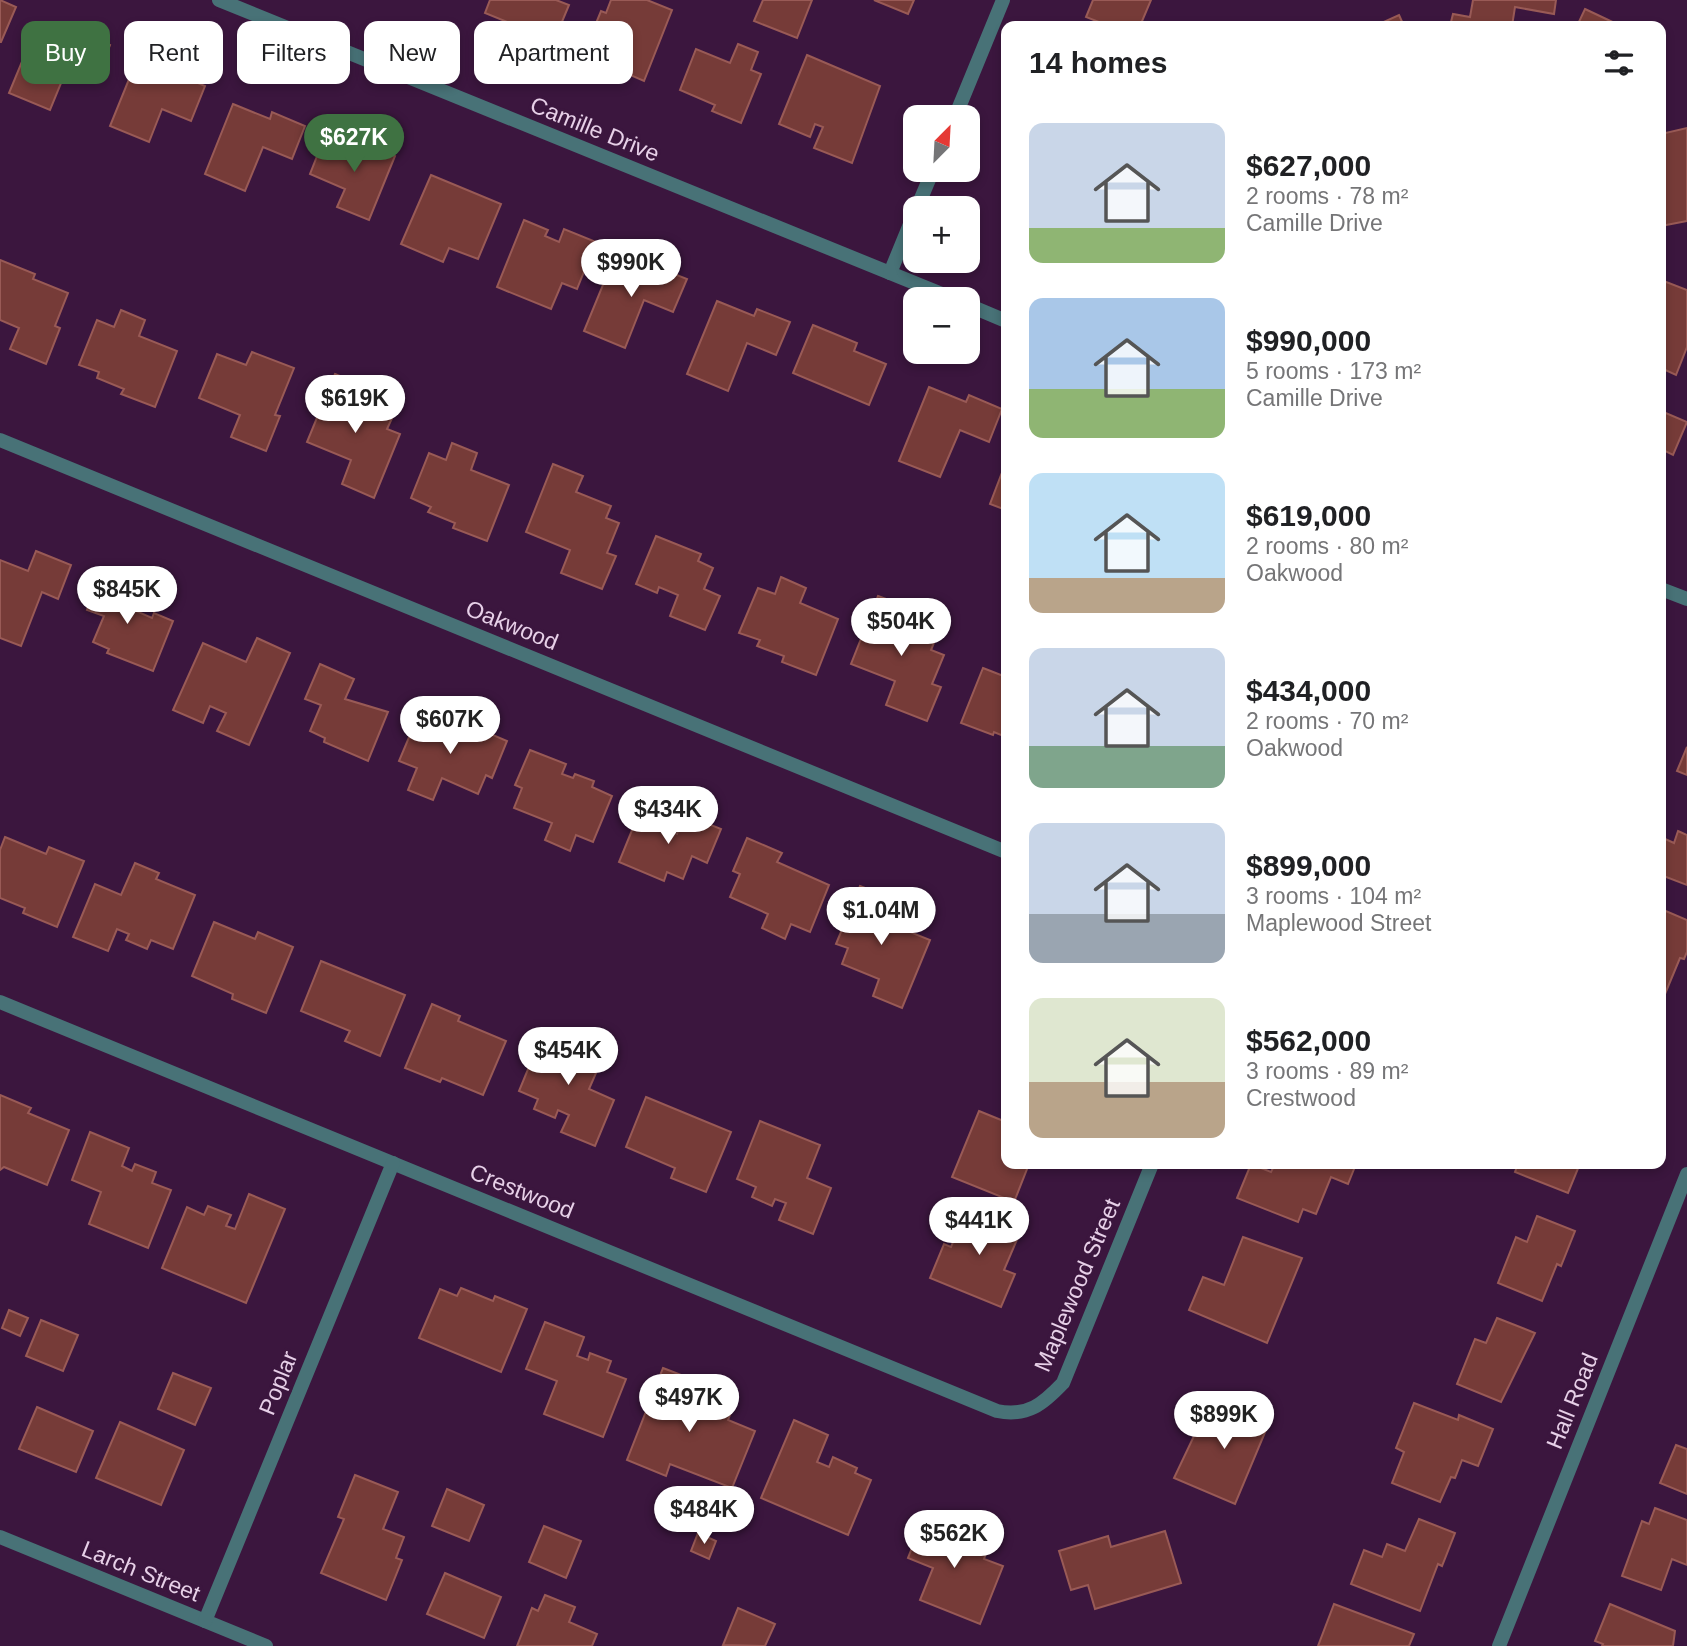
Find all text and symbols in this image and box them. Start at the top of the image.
chip: Buy [21,21,110,84]
chip: Rent [124,21,223,84]
chip: Filters [237,21,350,84]
chip: New [364,21,460,84]
chip: Apartment [474,21,633,84]
icon: filters [1600,44,1638,82]
text: 14 homes [1029,46,1167,79]
street label: Camille Drive [527,91,663,167]
north arrow [903,105,980,182]
map controls [903,105,980,364]
pin: $627K [305,114,403,174]
text: $627K [320,124,388,150]
text: $627,000 [1246,149,1371,182]
icon: home [1085,151,1169,235]
text: 2 rooms · 78 m² [1246,183,1408,209]
button: + [903,196,980,273]
text: Camille Drive [1246,210,1383,236]
pin: $990K [582,240,680,299]
text: $990K [597,249,665,275]
button: − [903,287,980,364]
text: $990,000 [1246,324,1371,357]
icon: home [1085,326,1169,410]
text: 5 rooms · 173 m² [1246,358,1421,384]
pin: $619K [306,376,404,435]
text: $619K [321,385,389,411]
text: Camille Drive [1246,385,1383,411]
text: $619,000 [1246,499,1371,532]
icon: home [1085,501,1169,585]
text: 2 rooms · 80 m² [1246,533,1408,559]
text: Oakwood [1246,560,1343,586]
pin: $845K [78,566,176,626]
text: $845K [93,576,161,602]
street label: Oakwood [462,595,562,655]
pin: $504K [852,598,950,658]
text: $504K [867,608,935,634]
text: $434,000 [1246,674,1371,707]
icon: home [1085,676,1169,760]
pin: $607K [401,696,499,756]
text: $607K [416,706,484,732]
text: 2 rooms · 70 m² [1246,708,1408,734]
text: Oakwood [1246,735,1343,761]
pin: $434K [619,786,717,846]
text: $434K [634,796,702,822]
text: $899,000 [1246,849,1371,882]
icon: home [1085,851,1169,935]
text: 3 rooms · 104 m² [1246,883,1421,909]
pin: $1.04M [824,888,938,947]
text: $1.04M [843,897,919,923]
text: Maplewood Street [1246,910,1431,936]
text: $562,000 [1246,1024,1371,1057]
icon: home [1085,1026,1169,1110]
pin: $454K [519,1028,617,1087]
text: $454K [534,1037,602,1063]
text: 3 rooms · 89 m² [1246,1058,1408,1084]
text: Crestwood [1246,1085,1356,1111]
street label: Crestwood [466,1158,578,1224]
street label: Maplewood Street [1029,1194,1125,1375]
pin: $441K [930,1198,1028,1257]
text: $441K [945,1207,1013,1233]
street label: Poplar [253,1347,303,1419]
street label: Hall Road [1541,1349,1603,1453]
pin: $497K [640,1374,738,1434]
text: $497K [655,1384,723,1410]
pin: $899K [1175,1392,1273,1451]
text: $899K [1190,1401,1258,1427]
pin: $484K [655,1486,753,1546]
text: $484K [670,1496,738,1522]
pin: $562K [905,1510,1003,1570]
text: $562K [920,1520,988,1546]
street label: Larch Street [78,1535,205,1607]

